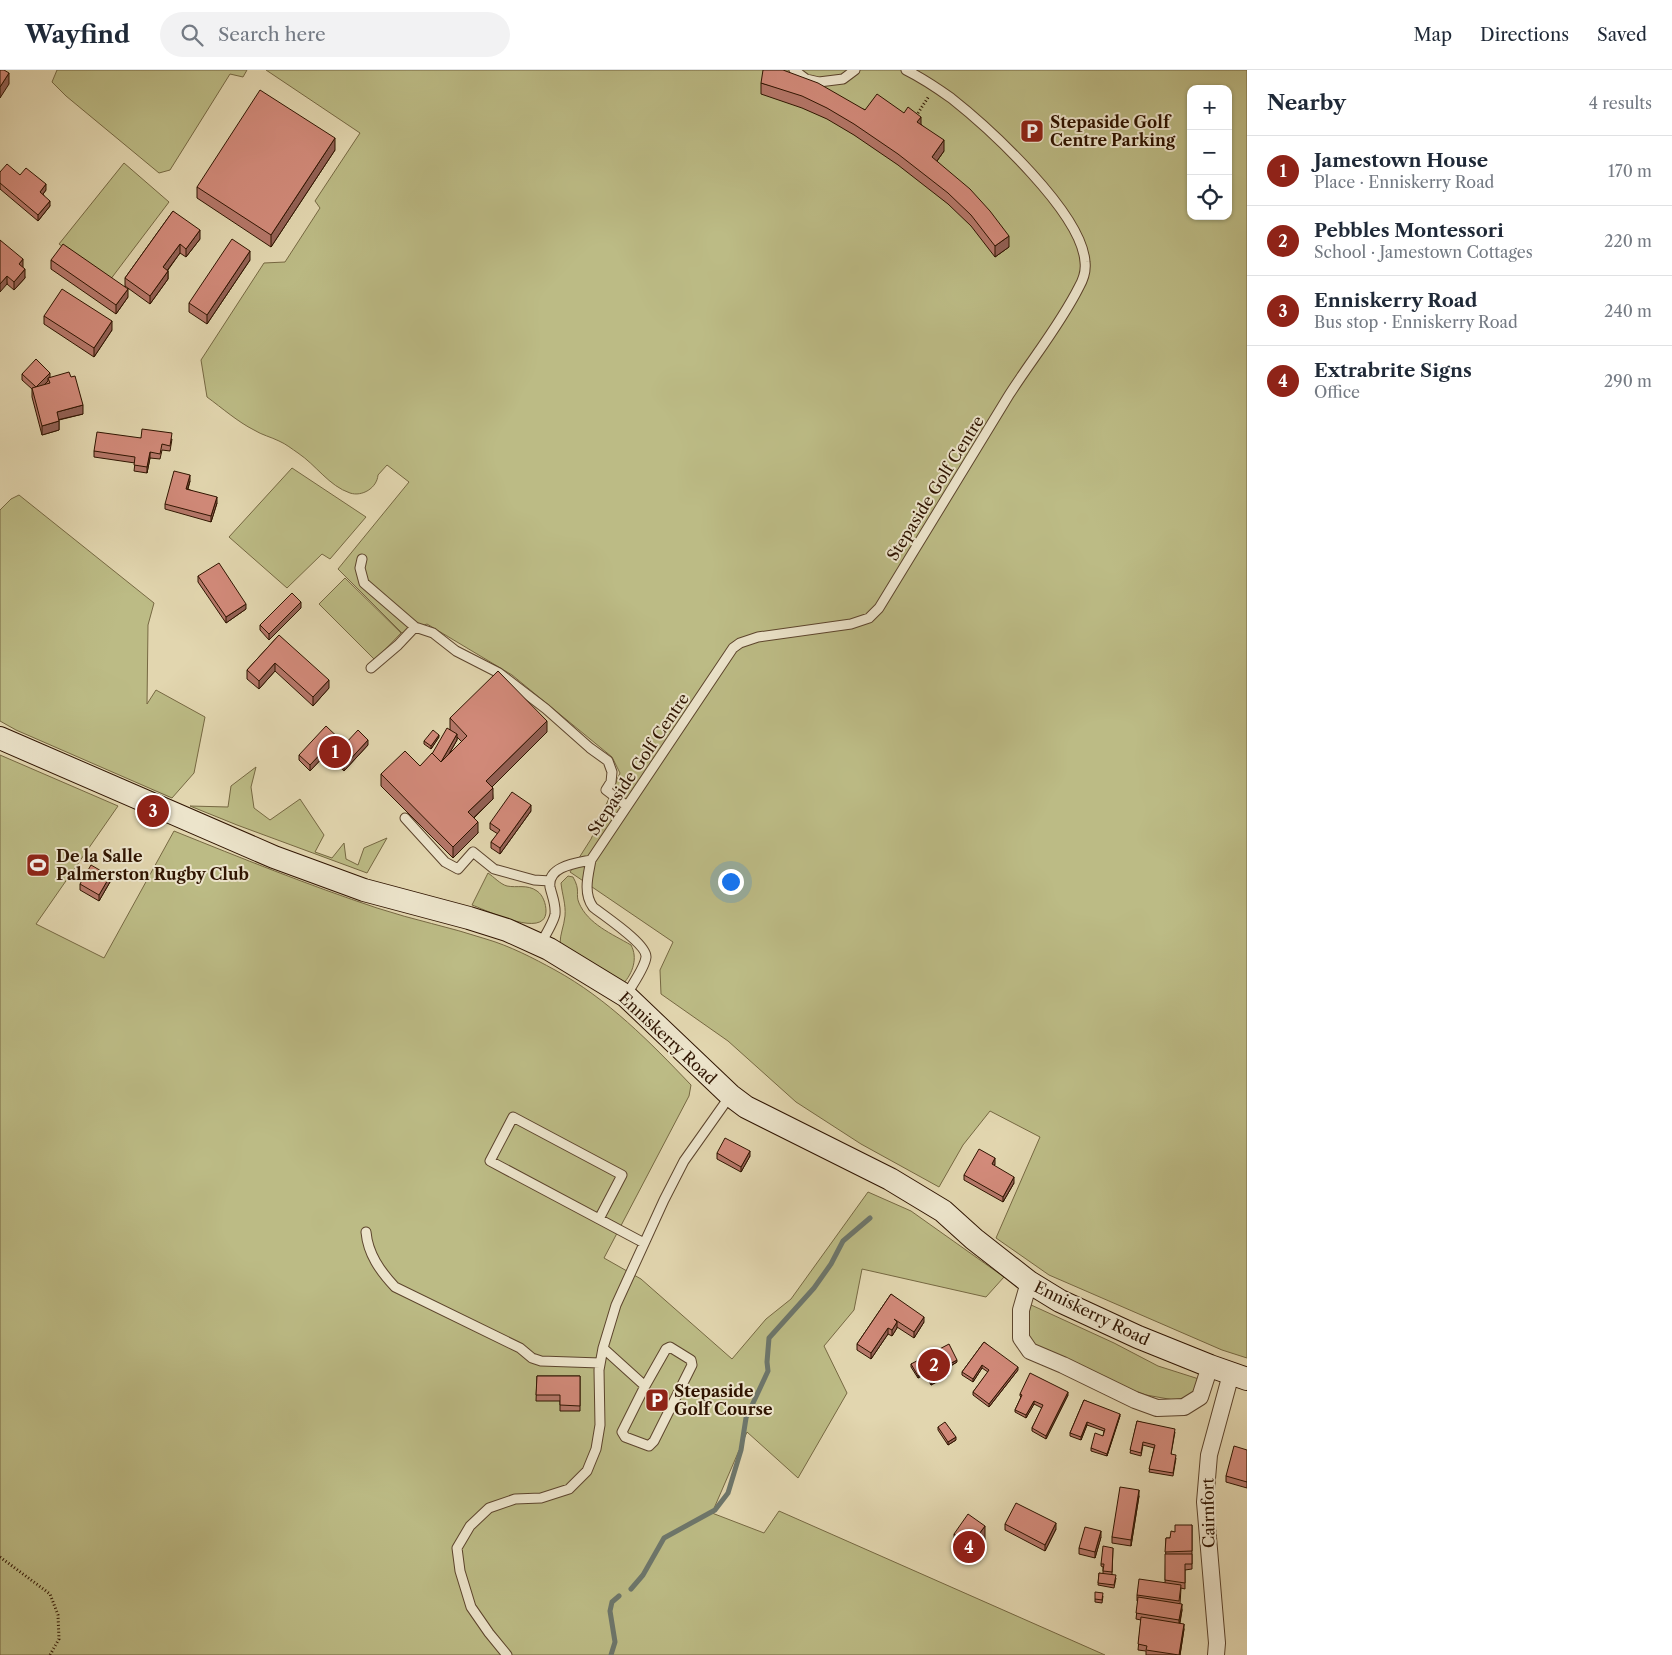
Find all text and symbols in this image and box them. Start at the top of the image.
search box [160,12,510,57]
text: Wayfind [25,20,130,49]
icon: search [178,21,206,49]
text: Search here [218,23,326,46]
text: Map [1413,24,1452,46]
text: Directions [1480,24,1569,46]
text: Saved [1597,24,1647,46]
map controls [1187,85,1232,220]
button: + [1187,85,1232,130]
text: Nearby [1267,90,1346,115]
text: 4 results [1589,93,1652,113]
place label: Stepaside Golf Centre Parking [1050,112,1176,150]
parking icon: Stepaside Golf Centre Parking [1019,118,1045,144]
button: − [1187,130,1232,175]
text: Jamestown House [1314,149,1488,172]
text: 1 [1279,161,1287,181]
text: 170 m [1608,161,1652,181]
text: Place · Enniskerry Road [1314,172,1494,192]
button: locate [1187,175,1232,220]
text: Pebbles Montessori [1314,219,1504,242]
text: 2 [1278,231,1288,251]
text: 220 m [1604,231,1652,251]
text: School · Jamestown Cottages [1314,242,1533,262]
text: Enniskerry Road [1314,289,1477,312]
text: 3 [1278,301,1288,321]
text: 240 m [1604,301,1652,321]
text: Bus stop · Enniskerry Road [1314,312,1518,332]
text: Extrabrite Signs [1314,359,1472,382]
text: 4 [1278,371,1288,391]
text: 290 m [1604,371,1652,391]
text: Office [1314,382,1360,402]
street label: Stepaside Golf Centre [882,412,988,564]
street label: Stepaside Golf Centre [583,689,693,839]
pin: 1 [319,733,351,771]
pin: 3 [137,792,169,830]
place label: De la Salle Palmerston Rugby Club [56,846,249,884]
sports icon: De la Salle Palmerston Rugby Club [25,852,51,878]
your location [718,869,744,895]
street label: Enniskerry Road [615,988,721,1089]
street label: Enniskerry Road [1031,1276,1153,1350]
pin: 2 [918,1346,950,1384]
place label: Stepaside Golf Course [674,1381,773,1419]
parking icon: Stepaside Golf Course [644,1387,670,1413]
street label: Cairnfort [1197,1477,1219,1548]
pin: 4 [953,1528,985,1566]

